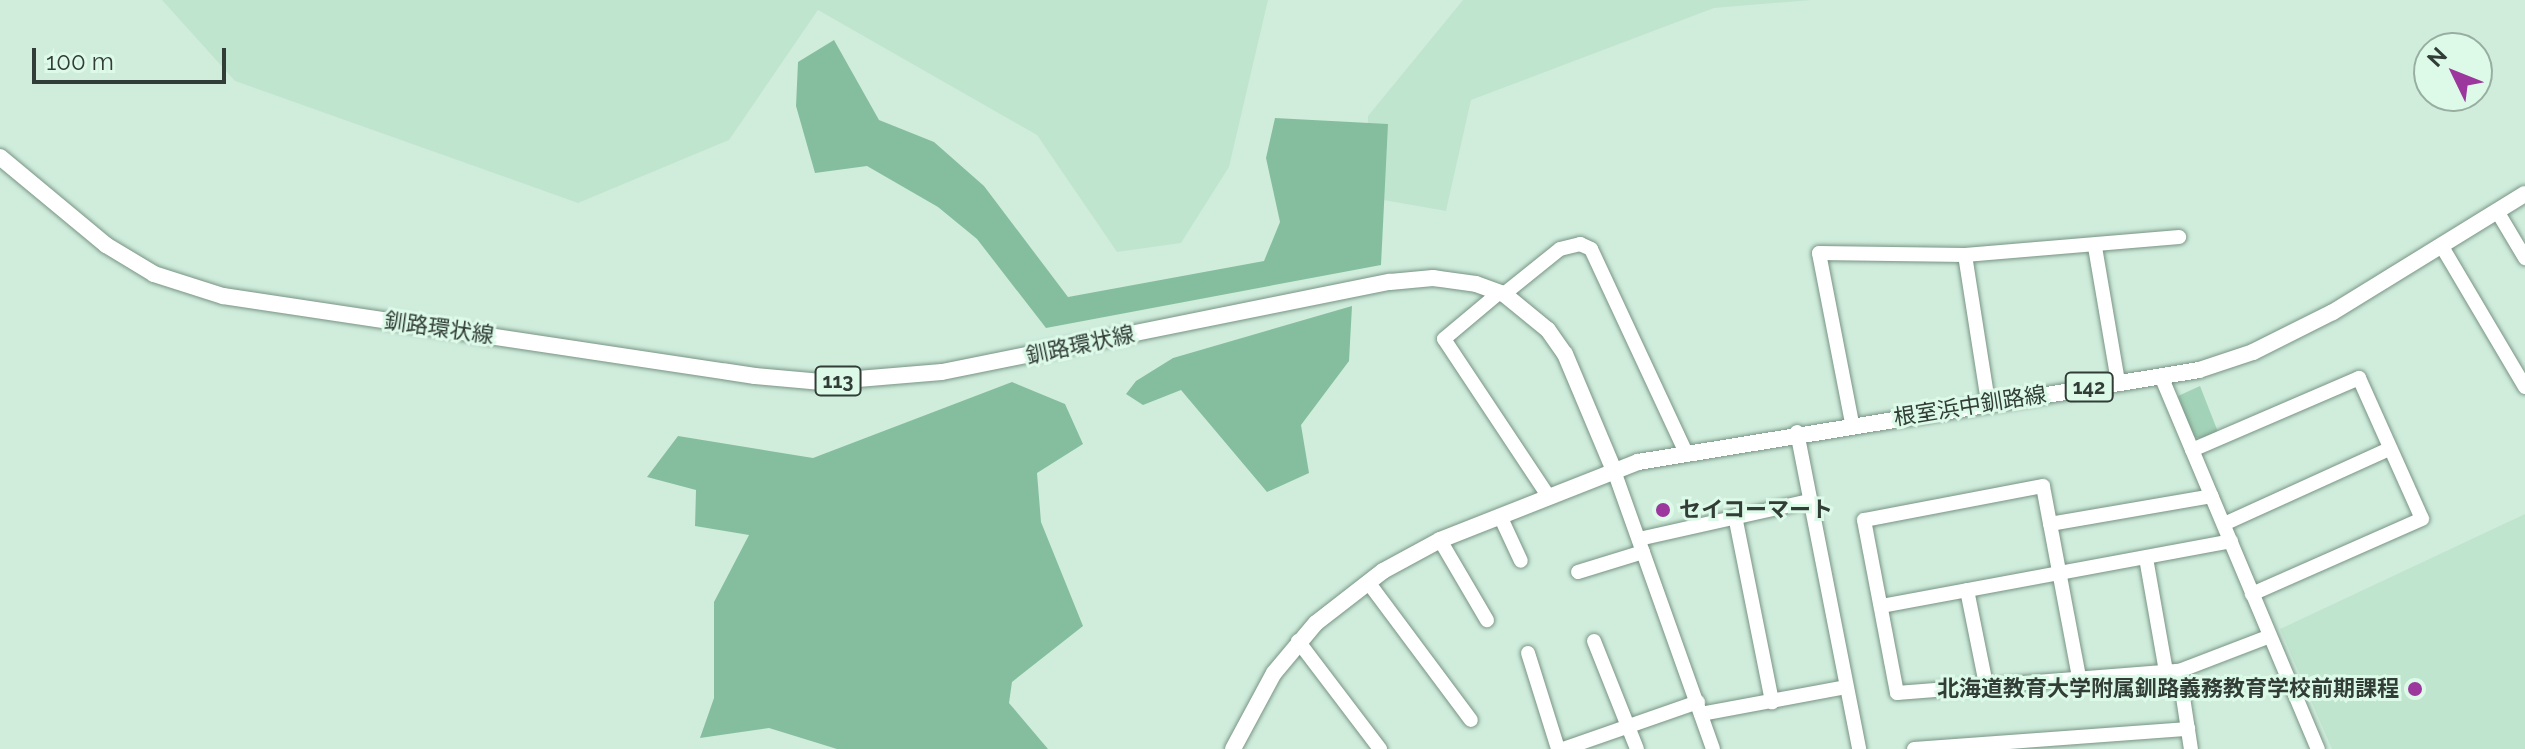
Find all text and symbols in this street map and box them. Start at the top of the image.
scale bar [36,32,230,82]
north arrow [2413,32,2493,112]
text: N [2422,42,2452,72]
text: 100 m [46,47,114,76]
street label: 釧路環状線 [383,307,495,349]
street label: 釧路環状線 [1023,321,1137,369]
road number: 113 [814,365,862,397]
road number: 142 [2063,371,2115,403]
street label: 根室浜中釧路線 [1892,381,2048,431]
place label: セイコーマート [1679,497,1833,523]
marker: セイコーマート [1654,501,1672,519]
place label: 北海道教育大学附属釧路義務教育学校前期課程 [1937,676,2399,702]
marker: 北海道教育大学附属釧路義務教育学校前期課程 [2406,680,2424,698]

